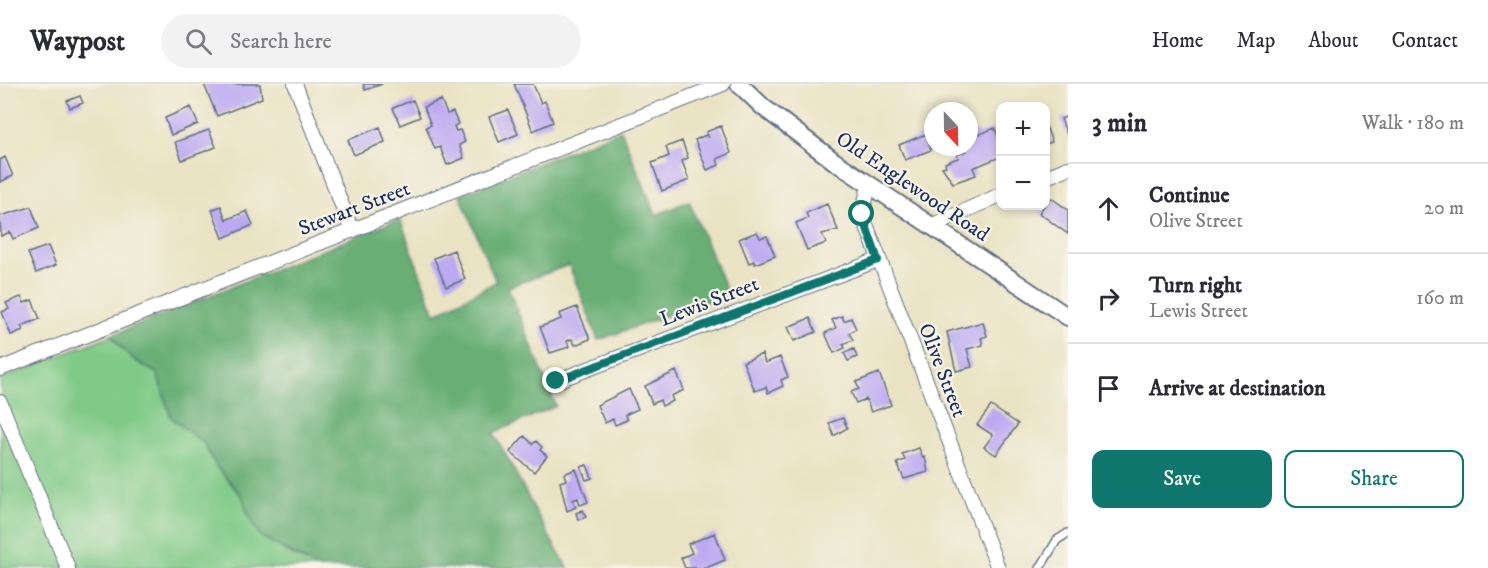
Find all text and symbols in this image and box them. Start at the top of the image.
search box [161,14,581,68]
text: Waypost [30,24,125,59]
icon: search [182,25,215,58]
text: Search here [230,28,332,55]
text: Home [1152,28,1204,54]
text: Map [1237,28,1275,54]
text: About [1308,28,1359,54]
text: Contact [1392,28,1458,54]
north arrow [924,102,978,156]
map controls [996,102,1050,210]
button: + [996,102,1050,156]
text: 3 min [1092,107,1147,140]
text: Walk · 180 m [1362,111,1464,136]
street label: Old Englewood Road [831,126,994,248]
button: − [996,156,1050,210]
street label: Stewart Street [295,176,414,242]
text: Continue [1149,182,1230,209]
icon: ahead [1092,192,1125,225]
text: 20 m [1424,196,1464,221]
route start [848,200,874,226]
text: Olive Street [1149,209,1243,234]
street label: Lewis Street [656,271,763,333]
text: Turn right [1149,272,1242,299]
icon: right [1092,282,1125,315]
text: 160 m [1416,286,1464,311]
text: Lewis Street [1149,299,1248,324]
street label: Olive Street [912,320,972,421]
route end [542,367,568,393]
icon: arrive [1092,372,1125,405]
text: Arrive at destination [1149,375,1326,402]
button: Save [1092,450,1272,508]
button: Share [1284,450,1464,508]

